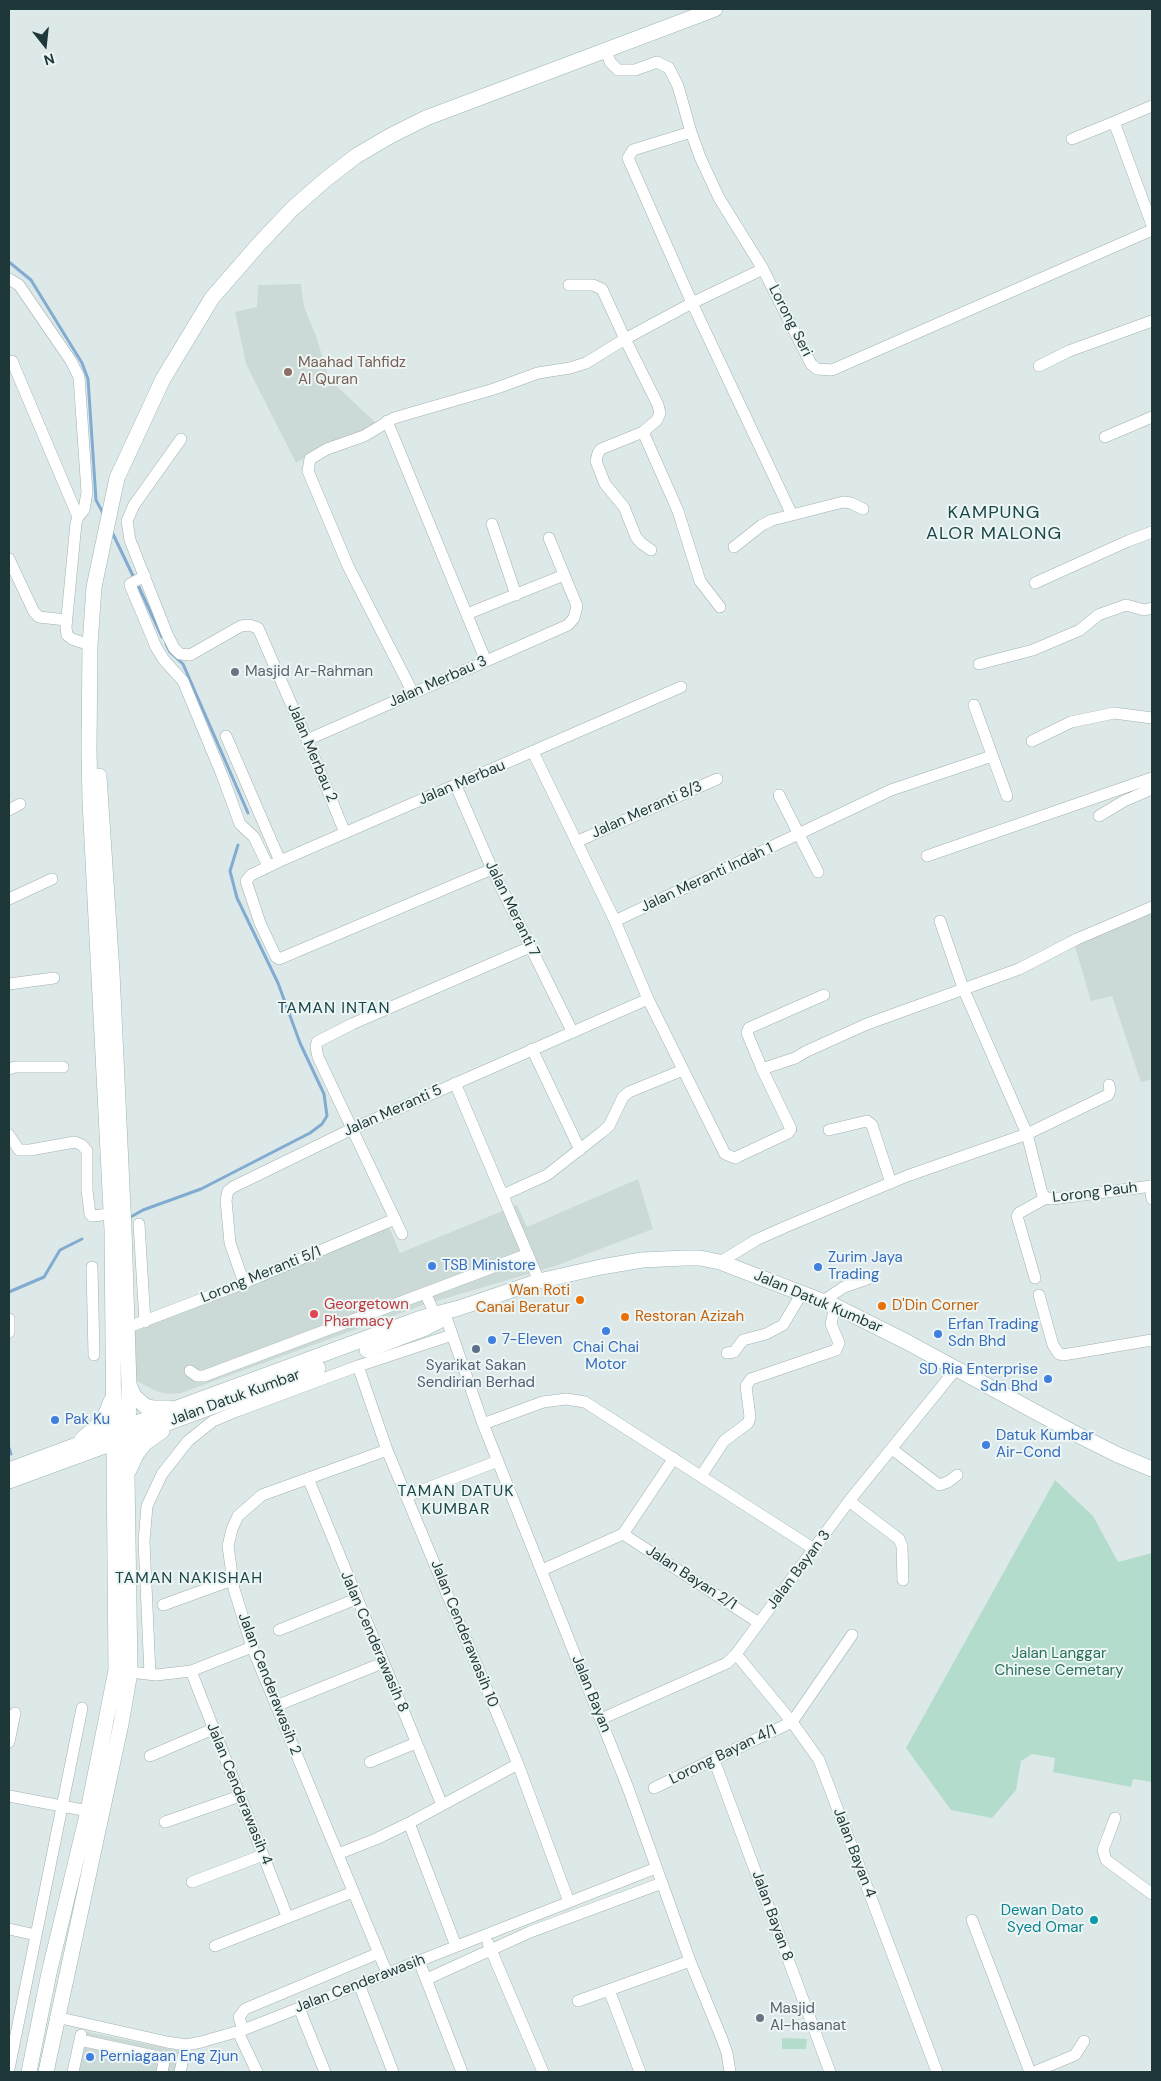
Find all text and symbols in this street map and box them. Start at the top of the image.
north arrow [20,20,70,70]
text: N [42,49,57,69]
street label: Lorong Seri [764,282,816,360]
place label: Maahad Tahfidz Al Quran [298,354,406,389]
marker: Maahad Tahfidz Al Quran [282,366,294,378]
district label: KAMPUNG ALOR MALONG [925,502,1063,544]
street label: Jalan Merbau 3 [386,652,490,712]
place label: Masjid Ar-Rahman [245,663,373,681]
marker: Masjid Ar-Rahman [229,666,241,678]
street label: Jalan Merbau 2 [283,701,341,805]
street label: Jalan Merbau [416,757,508,809]
street label: Jalan Meranti 8/3 [589,777,705,843]
street label: Jalan Meranti Indah 1 [638,839,776,917]
street label: Jalan Meranti 7 [481,858,543,960]
district label: TAMAN INTAN [276,999,392,1019]
street label: Jalan Meranti 5 [341,1081,445,1141]
street label: Lorong Pauh [1052,1179,1138,1207]
street label: Lorong Meranti 5/1 [198,1243,324,1307]
place label: Zurim Jaya Trading [828,1249,903,1284]
place label: TSB Ministore [442,1257,536,1275]
marker: TSB Ministore [426,1260,438,1272]
marker: Zurim Jaya Trading [812,1261,824,1273]
street label: Jalan Datuk Kumbar [751,1267,885,1337]
place label: Wan Roti Canai Beratur [476,1282,570,1317]
marker: Wan Roti Canai Beratur [574,1294,586,1306]
place label: Georgetown Pharmacy [324,1296,409,1331]
place label: D'Din Corner [892,1297,979,1315]
marker: D'Din Corner [876,1300,888,1312]
marker: Georgetown Pharmacy [308,1308,320,1320]
place label: Restoran Azizah [635,1308,744,1326]
marker: Restoran Azizah [619,1311,631,1323]
place label: Erfan Trading Sdn Bhd [948,1316,1039,1351]
marker: Chai Chai Motor [600,1325,612,1337]
marker: Erfan Trading Sdn Bhd [932,1328,944,1340]
place label: 7-Eleven [502,1331,562,1349]
marker: 7-Eleven [486,1334,498,1346]
place label: Chai Chai Motor [573,1339,639,1374]
marker: Syarikat Sakan Sendirian Berhad [470,1343,482,1355]
place label: Syarikat Sakan Sendirian Berhad [417,1357,535,1392]
place label: SD Ria Enterprise Sdn Bhd [919,1361,1038,1396]
street label: Jalan Datuk Kumbar [167,1366,303,1430]
marker: SD Ria Enterprise Sdn Bhd [1042,1373,1054,1385]
place label: Pak Ku [65,1411,110,1429]
marker: Pak Ku [49,1414,61,1426]
place label: Datuk Kumbar Air-Cond [996,1427,1094,1462]
marker: Datuk Kumbar Air-Cond [980,1439,992,1451]
district label: TAMAN DATUK KUMBAR [396,1482,516,1520]
street label: Jalan Bayan 3 [763,1527,835,1613]
street label: Jalan Bayan 2/1 [642,1542,740,1614]
street label: Jalan Cenderawasih 10 [426,1558,502,1710]
district label: TAMAN NAKISHAH [113,1569,265,1589]
street label: Jalan Cenderawasih 8 [336,1569,412,1715]
street label: Jalan Cenderawasih 2 [234,1610,304,1758]
park label: Jalan Langgar Chinese Cemetary [995,1645,1123,1680]
street label: Jalan Bayan [567,1653,615,1735]
street label: Jalan Cenderawasih 4 [202,1720,276,1868]
street label: Lorong Bayan 4/1 [667,1721,779,1789]
street label: Jalan Bayan 4 [829,1806,879,1900]
street label: Jalan Bayan 8 [747,1869,797,1963]
place label: Dewan Dato Syed Omar [1001,1902,1084,1937]
marker: Dewan Dato Syed Omar [1088,1914,1100,1926]
street label: Jalan Cenderawasih [292,1951,428,2017]
place label: Masjid Al-hasanat [770,2000,846,2035]
marker: Masjid Al-hasanat [754,2012,766,2024]
place label: Perniagaan Eng Zjun [100,2048,238,2066]
marker: Perniagaan Eng Zjun [84,2051,96,2063]

